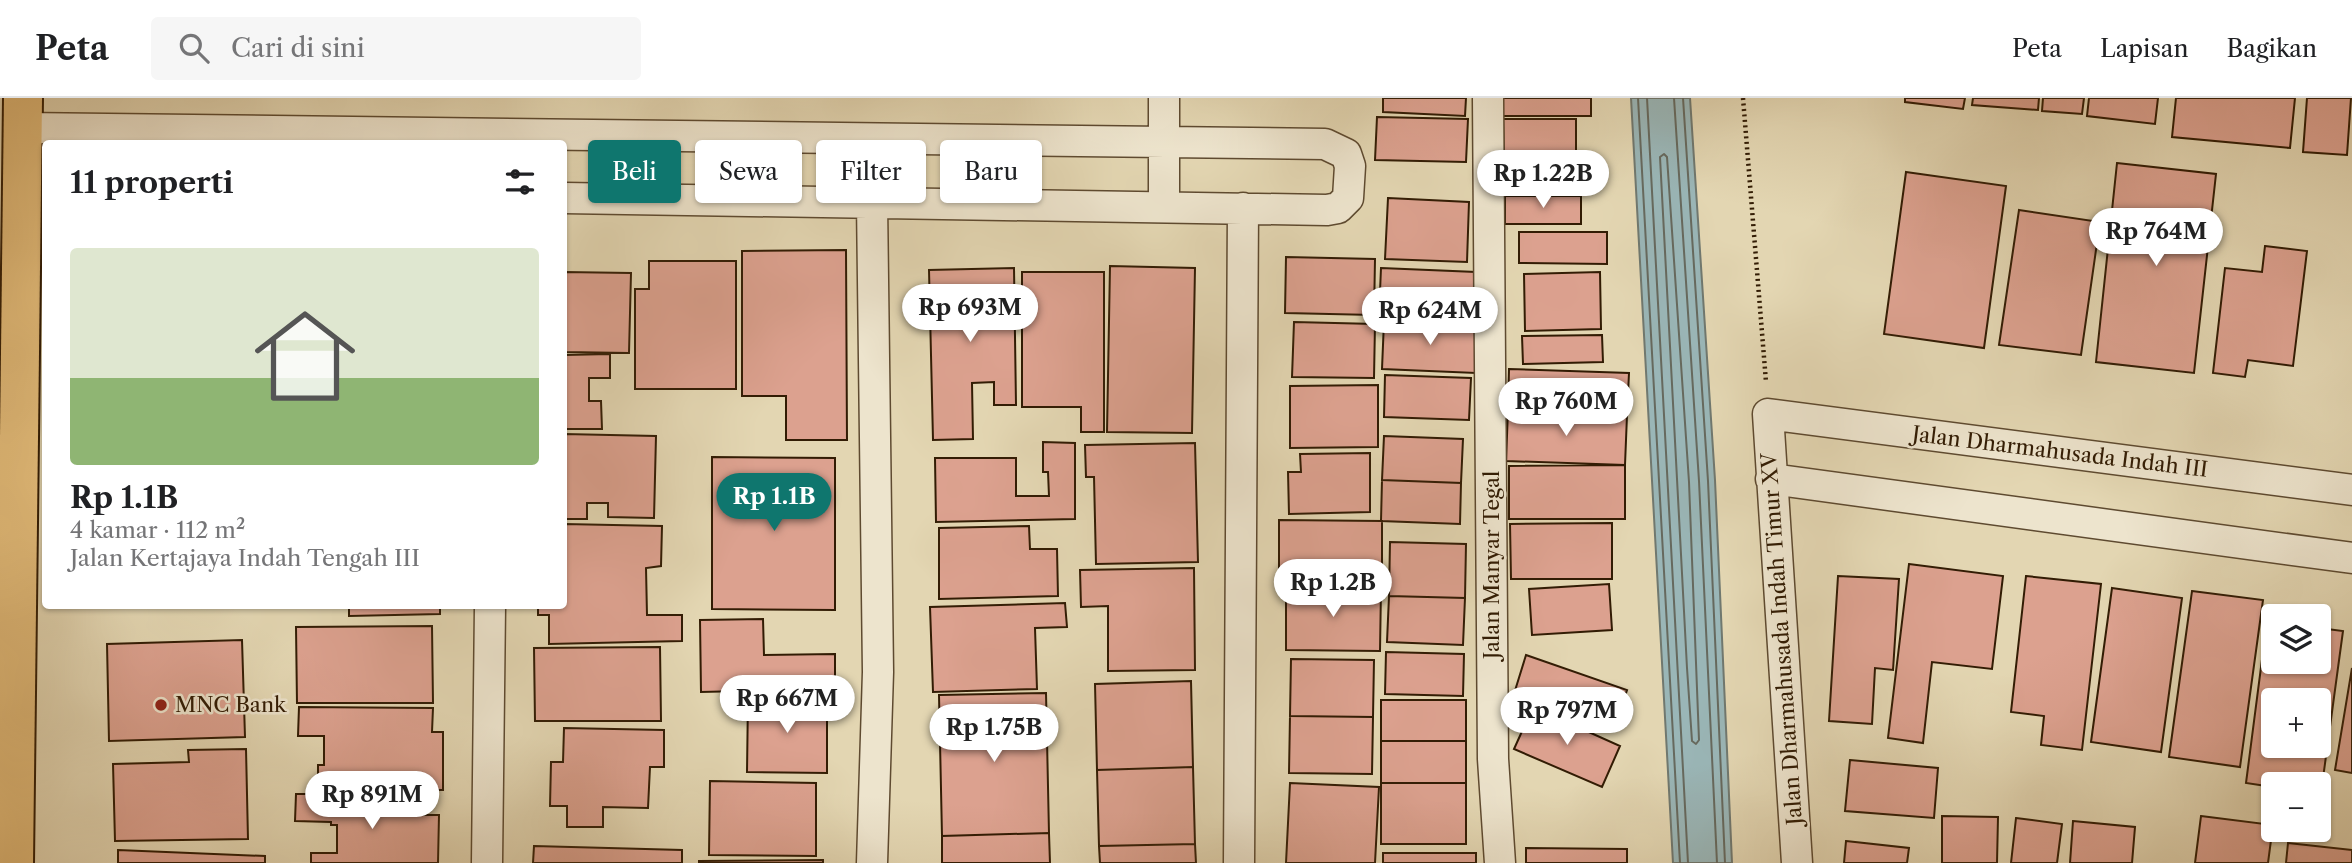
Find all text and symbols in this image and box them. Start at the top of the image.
search box [151,17,641,80]
text: Peta [35,28,109,69]
icon: search [175,29,213,67]
text: Cari di sini [231,32,365,64]
text: Peta [2012,34,2062,63]
text: Lapisan [2100,34,2189,63]
text: Bagikan [2227,34,2317,63]
chip: Beli [588,140,681,203]
chip: Sewa [695,140,802,203]
chip: Filter [816,140,926,203]
chip: Baru [940,140,1042,203]
pin: Rp 1.22B [1471,150,1615,210]
text: Rp 1.22B [1493,159,1593,187]
icon: filters [501,163,539,201]
text: 11 properti [70,164,234,201]
pin: Rp 764M [2091,208,2221,268]
text: Rp 764M [2105,217,2207,245]
pin: Rp 693M [905,285,1035,344]
pin: Rp 624M [1365,288,1495,347]
icon: home [242,293,368,419]
text: Rp 693M [918,293,1022,321]
text: Rp 624M [1378,296,1482,324]
pin: Rp 760M [1501,378,1631,438]
text: Rp 760M [1514,387,1618,415]
street label: Jalan Dharmahusada Indah III [1908,421,2209,482]
street label: Jalan Dharmahusada Indah Timur XV [1756,451,1807,829]
street label: Jalan Manyar Tegal [1479,471,1504,662]
pin: Rp 1.1B [709,474,839,533]
text: Rp 1.1B [70,479,178,516]
text: Rp 1.1B [732,482,816,510]
text: 4 kamar · 112 m² [70,516,245,544]
text: Jalan Kertajaya Indah Tengah III [70,544,420,572]
pin: Rp 1.2B [1268,560,1398,619]
text: Rp 1.2B [1290,568,1376,596]
map controls [2261,604,2331,842]
button: layers [2261,604,2331,674]
pin: Rp 667M [722,676,852,735]
text: Rp 667M [736,684,838,712]
pin: Rp 797M [1502,688,1632,747]
button: + [2261,688,2331,758]
place label: MNC Bank [175,692,287,717]
text: Rp 797M [1516,696,1618,724]
marker: MNC Bank [153,697,169,713]
pin: Rp 1.75B [922,704,1066,764]
text: Rp 1.75B [946,713,1042,741]
pin: Rp 891M [307,772,437,831]
button: − [2261,772,2331,842]
text: Rp 891M [321,780,423,808]

